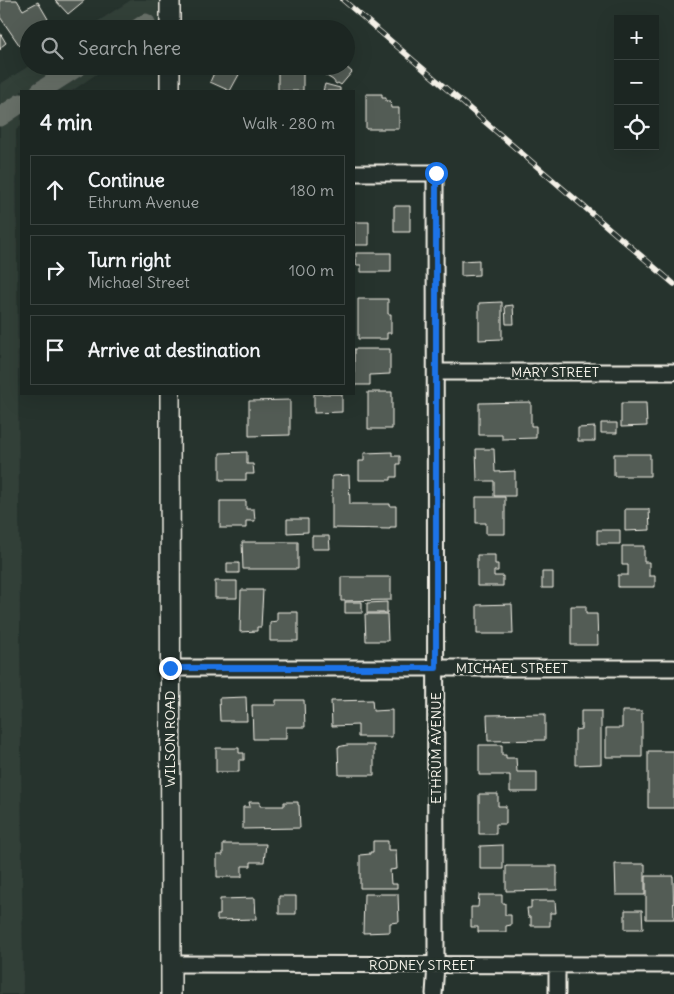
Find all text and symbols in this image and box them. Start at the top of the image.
map controls [614,15,659,150]
button: + [614,15,659,60]
search box [20,20,355,75]
icon: search [38,34,66,62]
text: Search here [78,36,181,60]
button: − [614,60,659,105]
button: locate [614,105,659,150]
text: 4 min [40,109,92,136]
text: Walk · 280 m [243,113,335,133]
route start [425,162,448,185]
text: Continue [88,168,165,192]
icon: ahead [41,176,69,204]
text: 180 m [290,180,334,200]
text: Ethrum Avenue [88,192,199,212]
text: Turn right [88,248,171,272]
icon: right [41,256,69,284]
text: 100 m [289,260,334,280]
text: Michael Street [88,272,190,292]
icon: arrive [41,336,69,364]
text: Arrive at destination [88,338,261,362]
street label: MARY STREET [511,363,599,381]
route end [159,657,182,680]
street label: MICHAEL STREET [456,659,568,677]
street label: WILSON ROAD [161,691,179,787]
street label: ETHRUM AVENUE [427,692,445,804]
street label: RODNEY STREET [369,956,475,974]

